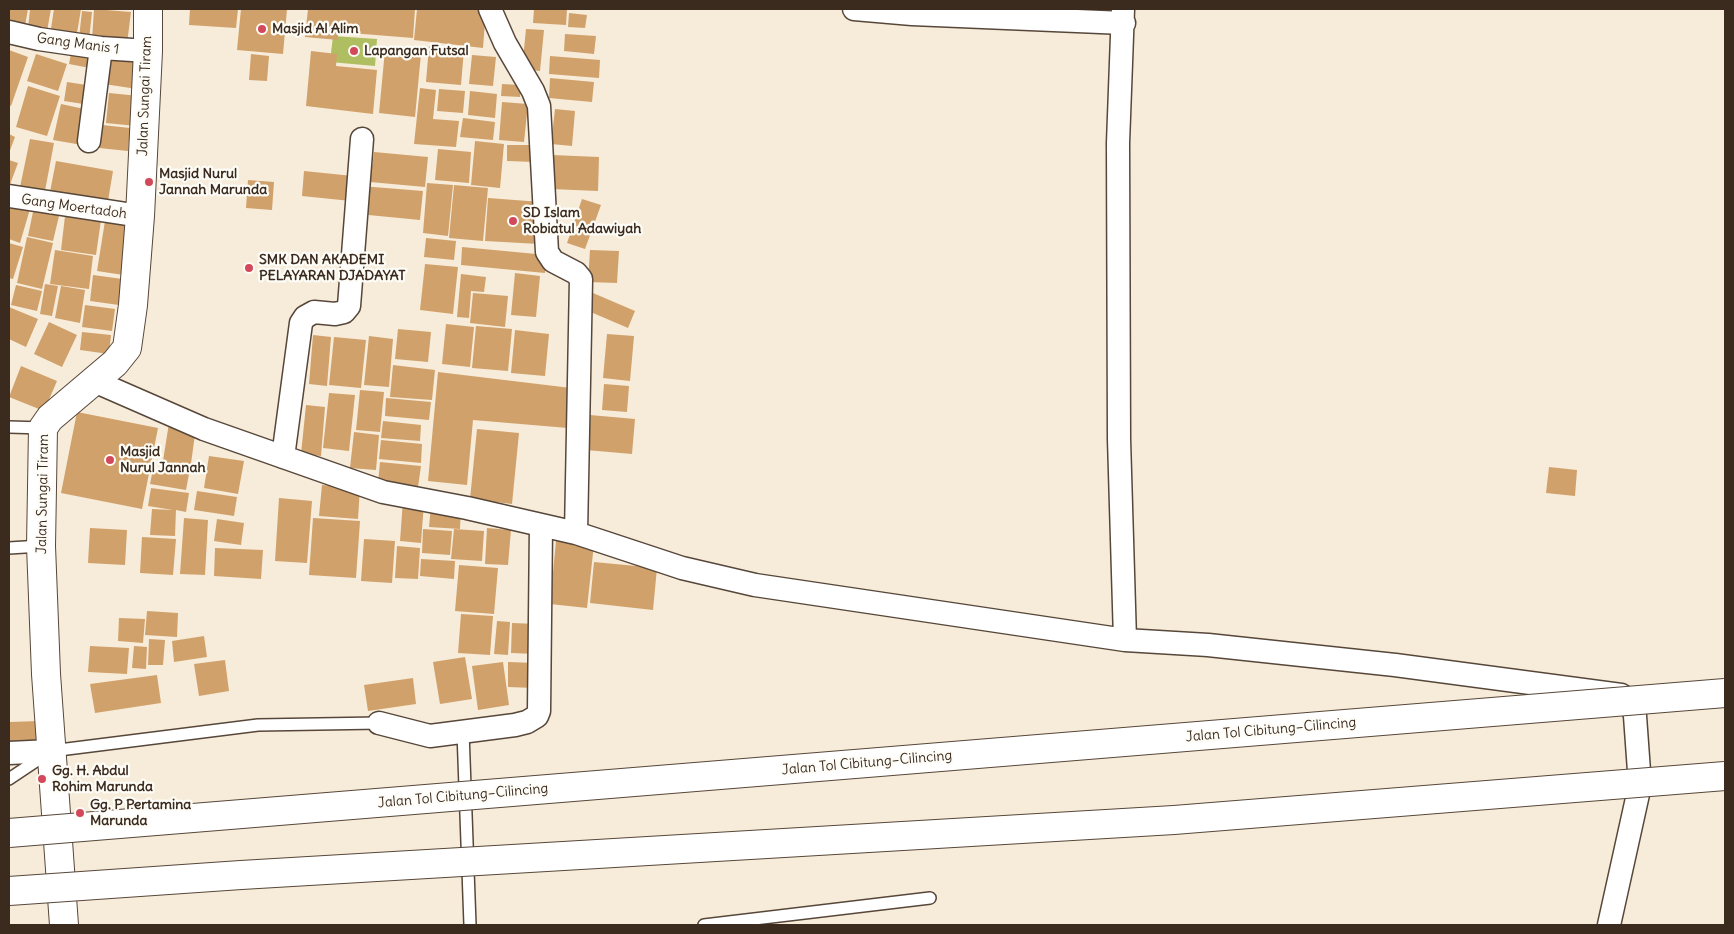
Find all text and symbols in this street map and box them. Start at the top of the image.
place label: Masjid Al Alim [272,21,358,37]
marker: Masjid Al Alim [256,23,268,35]
street label: Gang Manis 1 [36,30,120,58]
street label: Jalan Sungai Tiram [135,36,155,156]
place label: Lapangan Futsal [364,43,469,59]
marker: Lapangan Futsal [348,45,360,57]
place label: Masjid Nurul Jannah Marunda [159,166,267,198]
marker: Masjid Nurul Jannah Marunda [143,176,155,188]
street label: Gang Moertadoh [20,191,128,223]
place label: SD Islam Robiatul Adawiyah [523,205,641,238]
marker: SD Islam Robiatul Adawiyah [507,215,519,227]
place label: SMK DAN AKADEMI PELAYARAN DJADAYAT [259,252,405,284]
marker: SMK DAN AKADEMI PELAYARAN DJADAYAT [243,262,255,274]
street label: Jalan Sungai Tiram [34,434,52,554]
place label: Masjid Nurul Jannah [120,444,205,477]
marker: Masjid Nurul Jannah [104,454,116,466]
street label: Jalan Tol Cibitung–Cilincing [1185,714,1357,746]
street label: Jalan Tol Cibitung–Cilincing [781,747,953,779]
place label: Gg. H. Abdul Rohim Marunda [52,763,153,796]
marker: Gg. H. Abdul Rohim Marunda [36,773,48,785]
street label: Jalan Tol Cibitung–Cilincing [377,780,549,812]
place label: Gg. P Pertamina Marunda [90,797,191,830]
marker: Gg. P Pertamina Marunda [74,807,86,819]

